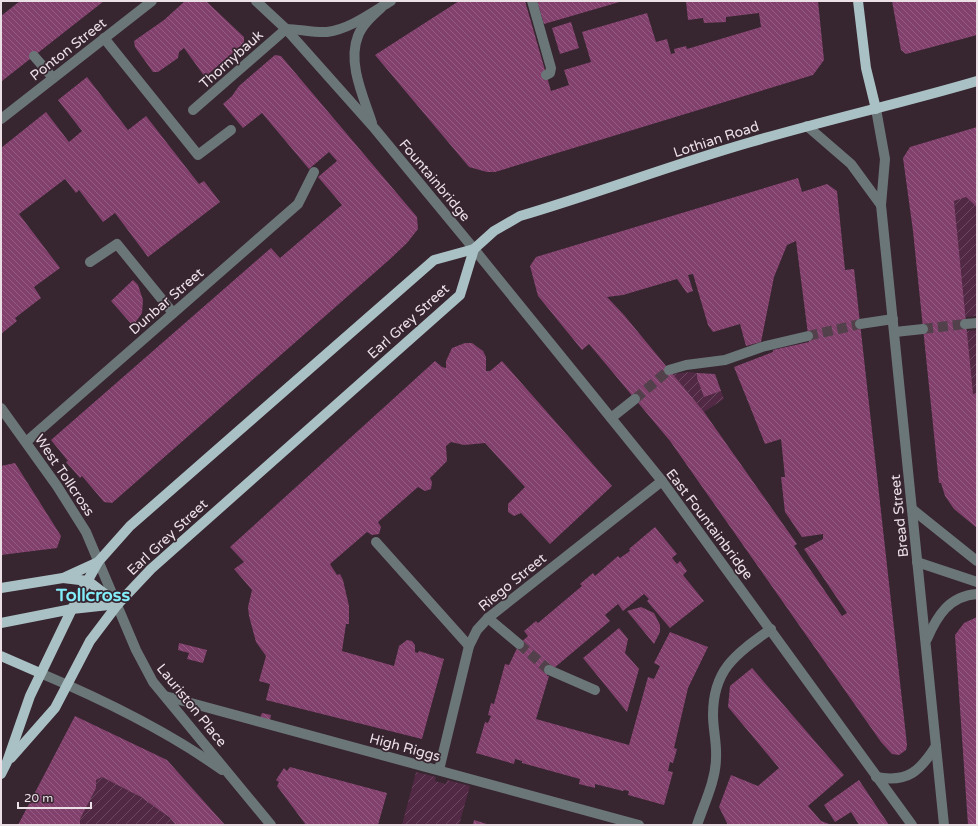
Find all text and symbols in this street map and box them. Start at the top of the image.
street label: Ponton Street [27,14,110,84]
street label: Thornybauk [196,26,267,92]
street label: Lothian Road [671,118,761,161]
street label: Fountainbridge [395,136,474,225]
street label: Dunbar Street [126,264,208,338]
street label: Earl Grey Street [364,280,453,362]
street label: West Tollcross [31,431,98,520]
street label: East Fountainbridge [662,466,757,583]
street label: Bread Street [887,473,912,558]
street label: Earl Grey Street [124,495,212,579]
street label: Riego Street [475,549,550,615]
district label: Tollcross [55,584,130,606]
street label: Lauriston Place [153,660,230,750]
street label: High Riggs [368,730,442,765]
scale bar [18,784,91,810]
text: 20 m [24,791,53,805]

